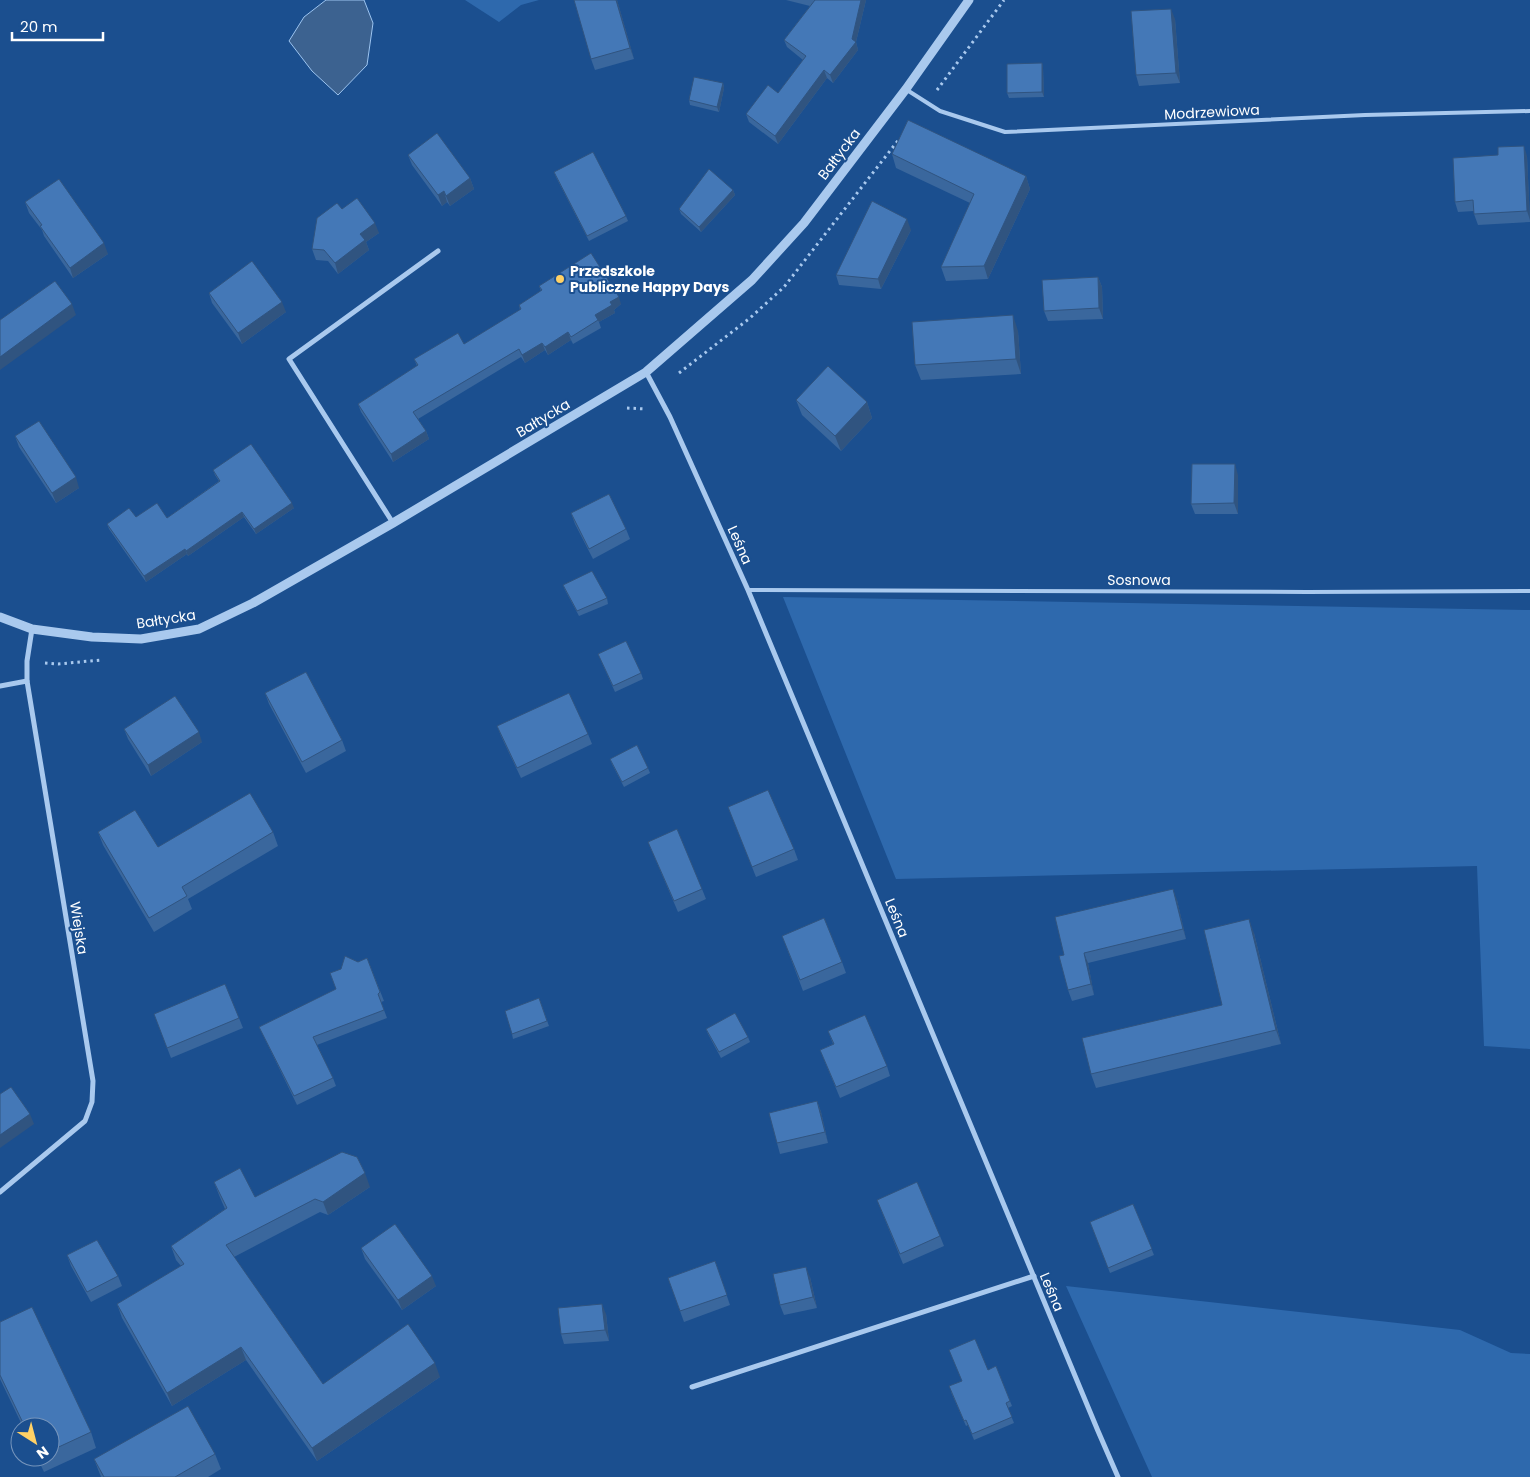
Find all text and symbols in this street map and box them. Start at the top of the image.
scale bar [12,10,104,42]
text: 20 m [20,16,58,37]
street label: Modrzewiowa [1164,100,1260,124]
street label: Bałtycka [813,124,865,184]
place label: Przedszkole Publiczne Happy Days [570,261,729,297]
marker: Przedszkole Publiczne Happy Days [554,273,566,285]
street label: Bałtycka [512,394,574,442]
street label: Leśna [723,522,757,568]
street label: Sosnowa [1107,570,1171,590]
street label: Bałtycka [135,604,197,634]
street label: Leśna [880,895,914,941]
street label: Wiejska [65,900,93,956]
street label: Leśna [1035,1269,1069,1315]
north arrow [10,1417,60,1467]
text: N [33,1441,53,1464]

